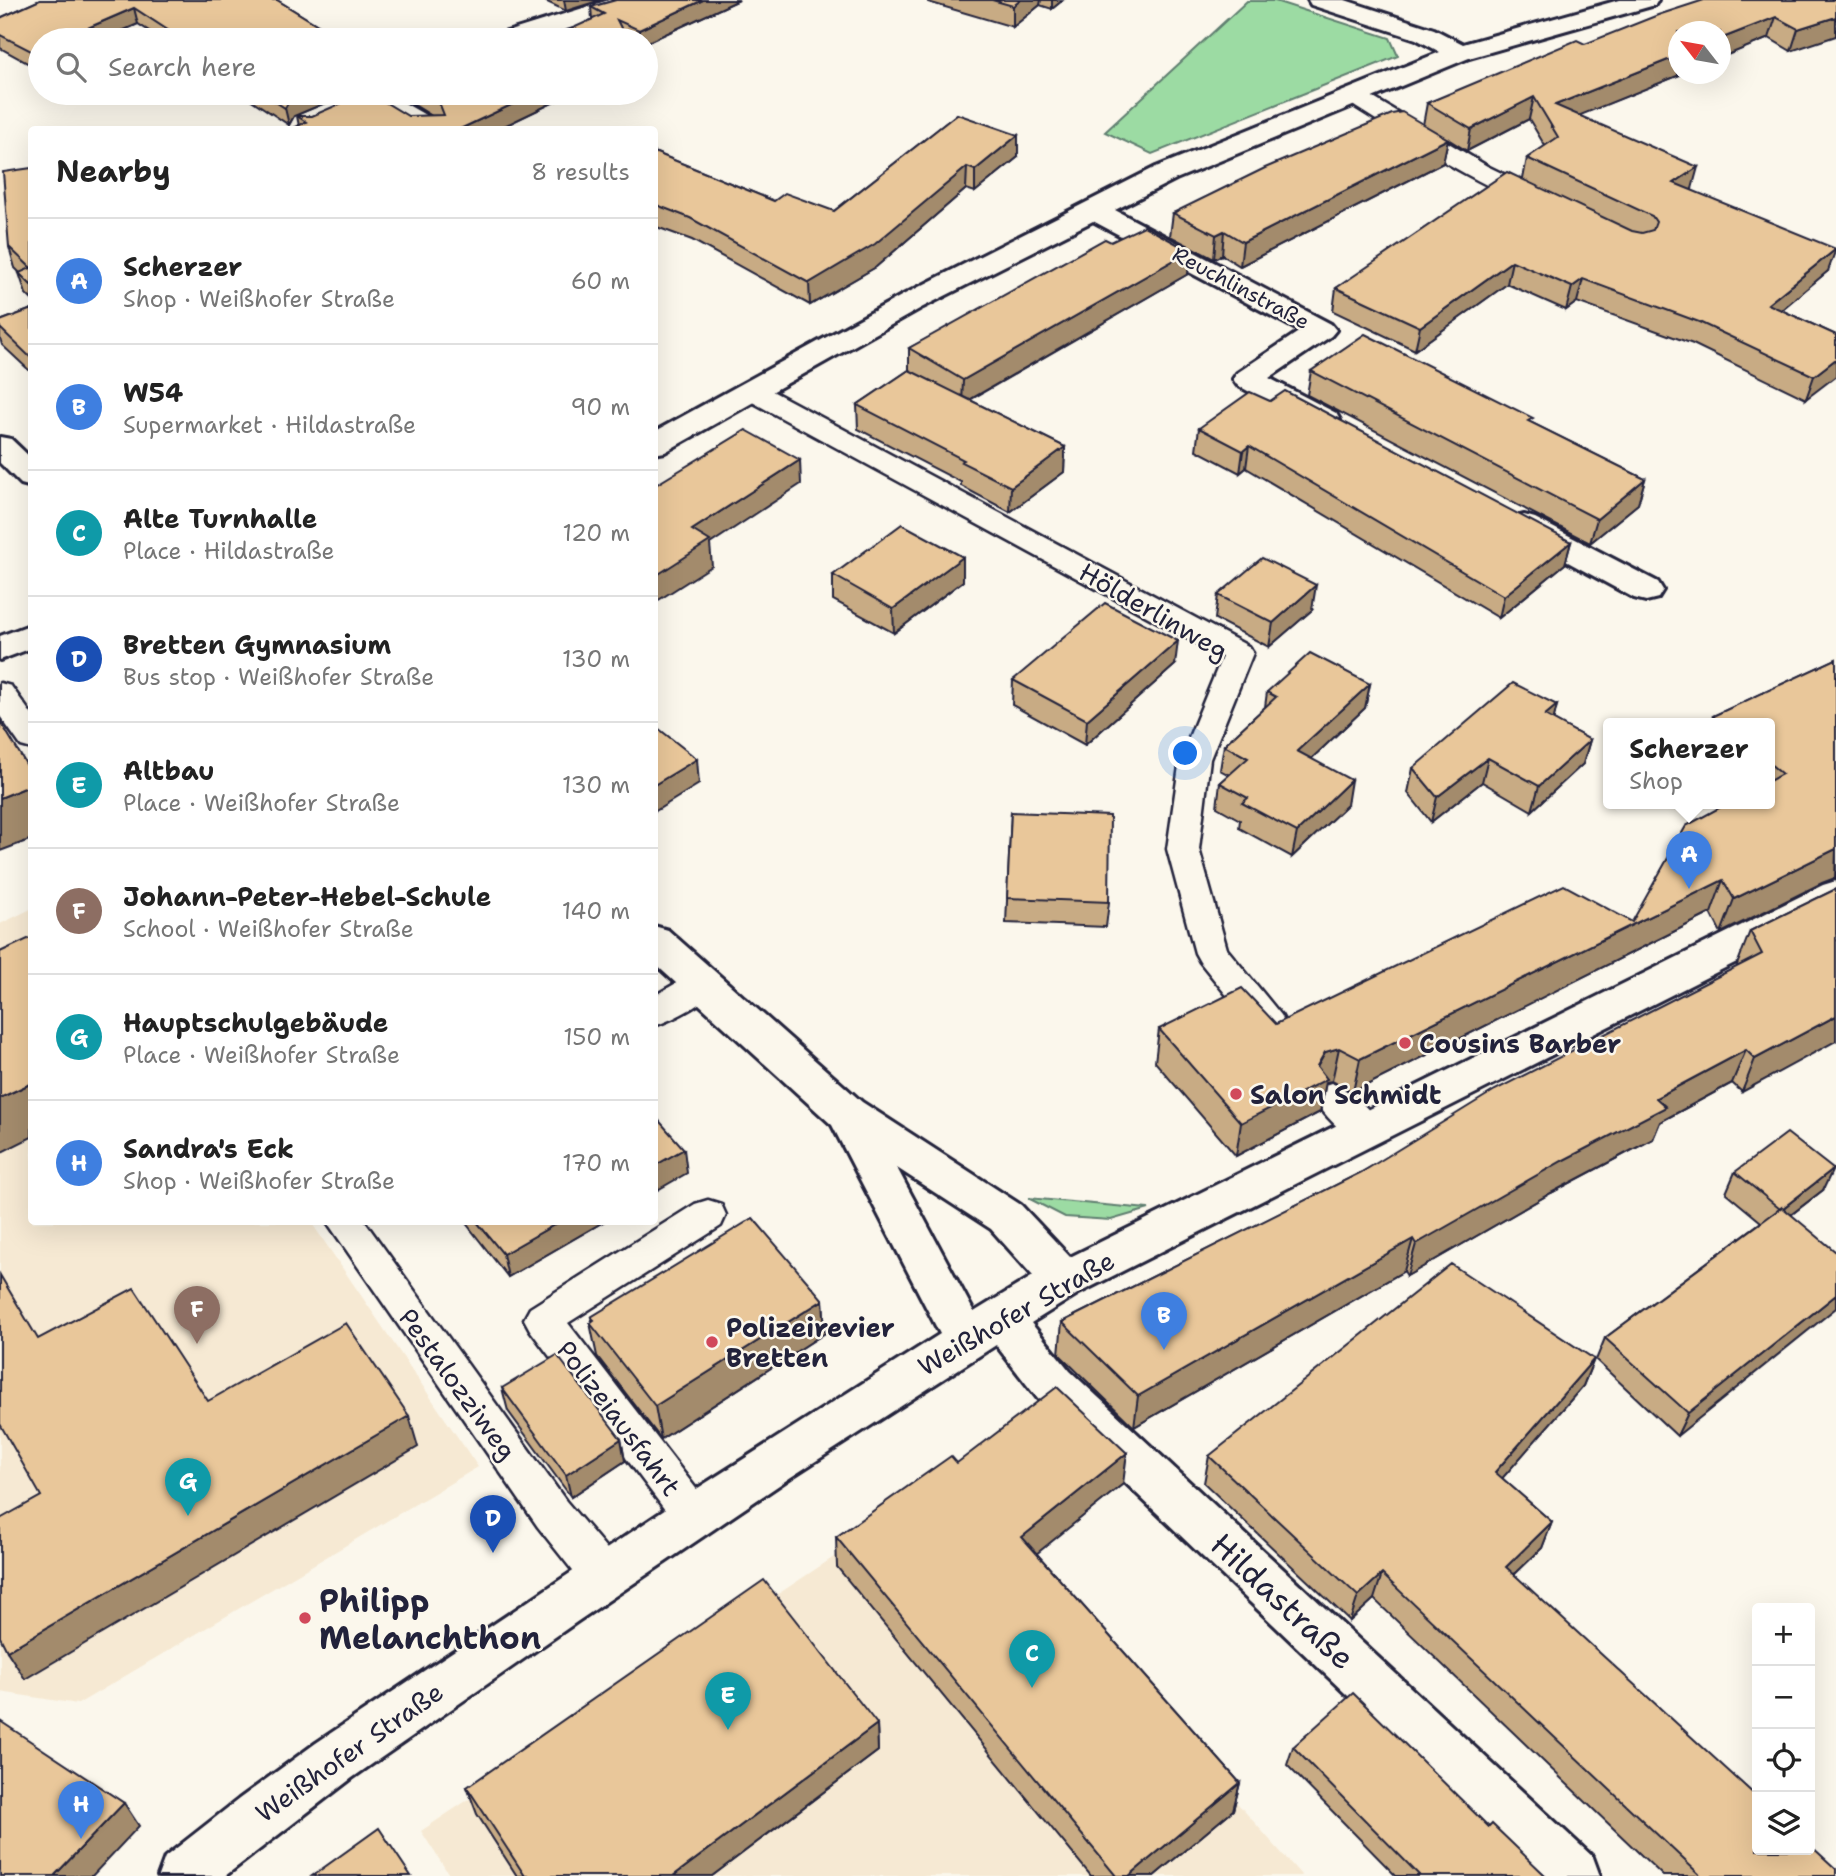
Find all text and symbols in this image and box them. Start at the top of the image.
north arrow [1668,21,1731,84]
search box [28,28,658,105]
icon: search [52,48,90,86]
text: Search here [108,49,257,84]
text: Nearby [56,151,171,192]
text: 8 results [531,157,630,187]
street label: Reuchlinstraße [1168,240,1314,336]
text: Scherzer [123,249,242,284]
text: A [70,266,88,296]
text: 60 m [571,266,630,296]
text: Shop · Weißhofer Straße [123,284,395,314]
text: W54 [123,375,183,410]
text: B [72,392,86,422]
text: 90 m [570,392,630,422]
text: Supermarket · Hildastraße [123,410,416,440]
text: Alte Turnhalle [123,501,317,536]
text: C [72,518,86,548]
text: 120 m [562,518,630,548]
text: Place · Hildastraße [123,536,335,566]
street label: Hölderlinweg [1073,554,1235,668]
text: Bretten Gymnasium [123,627,391,662]
text: D [71,644,87,674]
text: 130 m [562,644,630,674]
text: Bus stop · Weißhofer Straße [123,662,434,692]
popup [1603,718,1775,809]
text: Scherzer [1629,731,1749,766]
your location [1168,736,1202,770]
text: Altbau [123,753,215,788]
text: Shop [1629,766,1683,796]
text: E [71,770,87,800]
text: 130 m [562,770,630,800]
text: Place · Weißhofer Straße [123,788,400,818]
pin: A [1666,831,1712,889]
text: Johann-Peter-Hebel-Schule [123,879,491,914]
text: F [72,896,86,926]
text: 140 m [562,896,630,926]
text: School · Weißhofer Straße [123,914,414,944]
text: Hauptschulgebäude [123,1005,388,1040]
text: G [70,1022,88,1052]
text: 150 m [563,1022,630,1052]
place label: Cousins Barber [1419,1026,1621,1061]
marker: Cousins Barber [1397,1035,1413,1051]
text: Place · Weißhofer Straße [123,1040,400,1070]
place label: Salon Schmidt [1250,1077,1441,1112]
marker: Salon Schmidt [1228,1086,1244,1102]
text: Sandra's Eck [123,1131,294,1166]
text: H [71,1148,87,1178]
text: 170 m [562,1148,630,1178]
text: Shop · Weißhofer Straße [123,1166,395,1196]
street label: Weißhofer Straße [911,1242,1121,1384]
pin: F [174,1286,220,1344]
pin: B [1141,1292,1187,1350]
street label: Pestalozziweg [391,1301,525,1467]
place label: Polizeirevier Bretten [726,1310,895,1375]
street label: Polizeiausfahrt [549,1333,689,1503]
marker: Polizeirevier Bretten [704,1334,720,1350]
pin: G [165,1458,211,1516]
pin: D [470,1495,516,1553]
street label: Hildastraße [1202,1523,1364,1679]
place label: Philipp Melanchthon [319,1579,541,1659]
map controls [1752,1603,1815,1855]
button: + [1752,1603,1815,1666]
marker: Philipp Melanchthon [297,1610,313,1626]
pin: C [1009,1630,1055,1688]
button: − [1752,1666,1815,1729]
pin: E [705,1672,751,1730]
street label: Weißhofer Straße [248,1674,450,1830]
button: locate [1752,1729,1815,1792]
pin: H [58,1781,104,1839]
button: layers [1752,1792,1815,1855]

